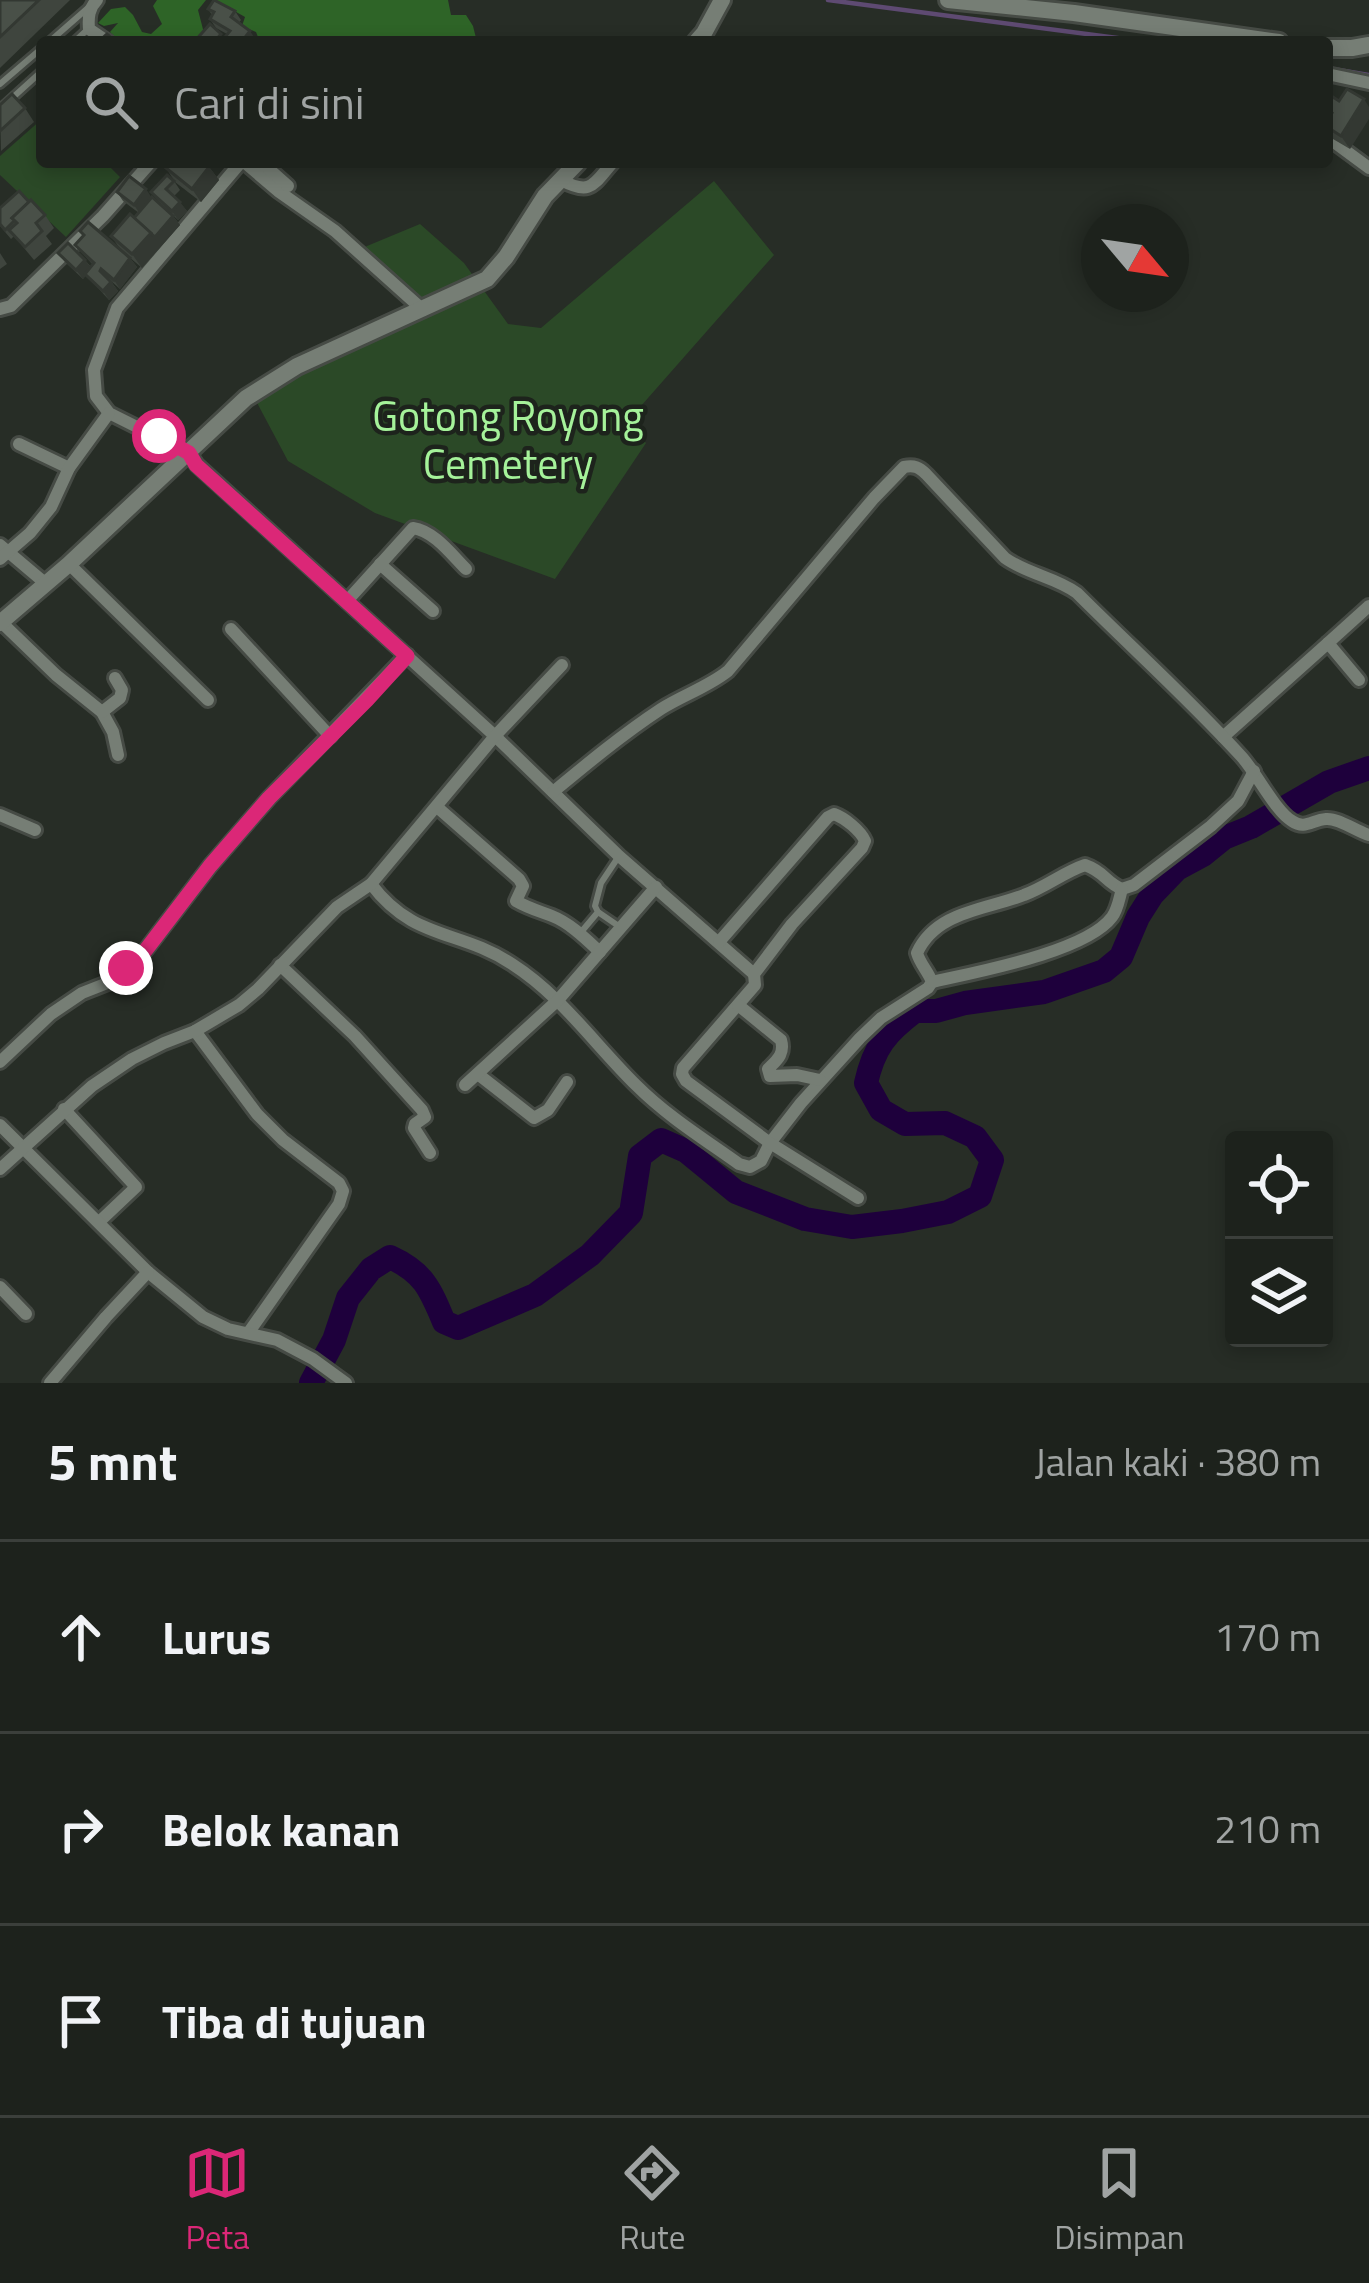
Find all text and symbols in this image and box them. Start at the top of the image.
search box [36,36,1333,168]
text: Cari di sini [174,68,365,136]
icon: search [78,69,144,135]
north arrow [1081,204,1189,312]
park label: Gotong Royong Cemetery [372,383,644,495]
route start [132,409,186,463]
route end [99,941,153,995]
map controls [1225,1131,1333,1347]
button: locate [1225,1131,1333,1239]
button: layers [1225,1239,1333,1347]
text: 5 mnt [48,1422,177,1500]
text: Jalan kaki · 380 m [1034,1432,1321,1491]
text: Lurus [162,1603,271,1671]
icon: ahead [48,1604,114,1670]
text: 170 m [1214,1607,1321,1666]
text: Belok kanan [162,1795,400,1863]
icon: right [48,1796,114,1862]
text: 210 m [1214,1799,1321,1858]
text: Tiba di tujuan [162,1987,427,2055]
icon: arrive [48,1988,114,2054]
tab: Peta [184,2140,250,2262]
tab: Rute [619,2140,685,2262]
tab: Disimpan [1054,2140,1185,2262]

